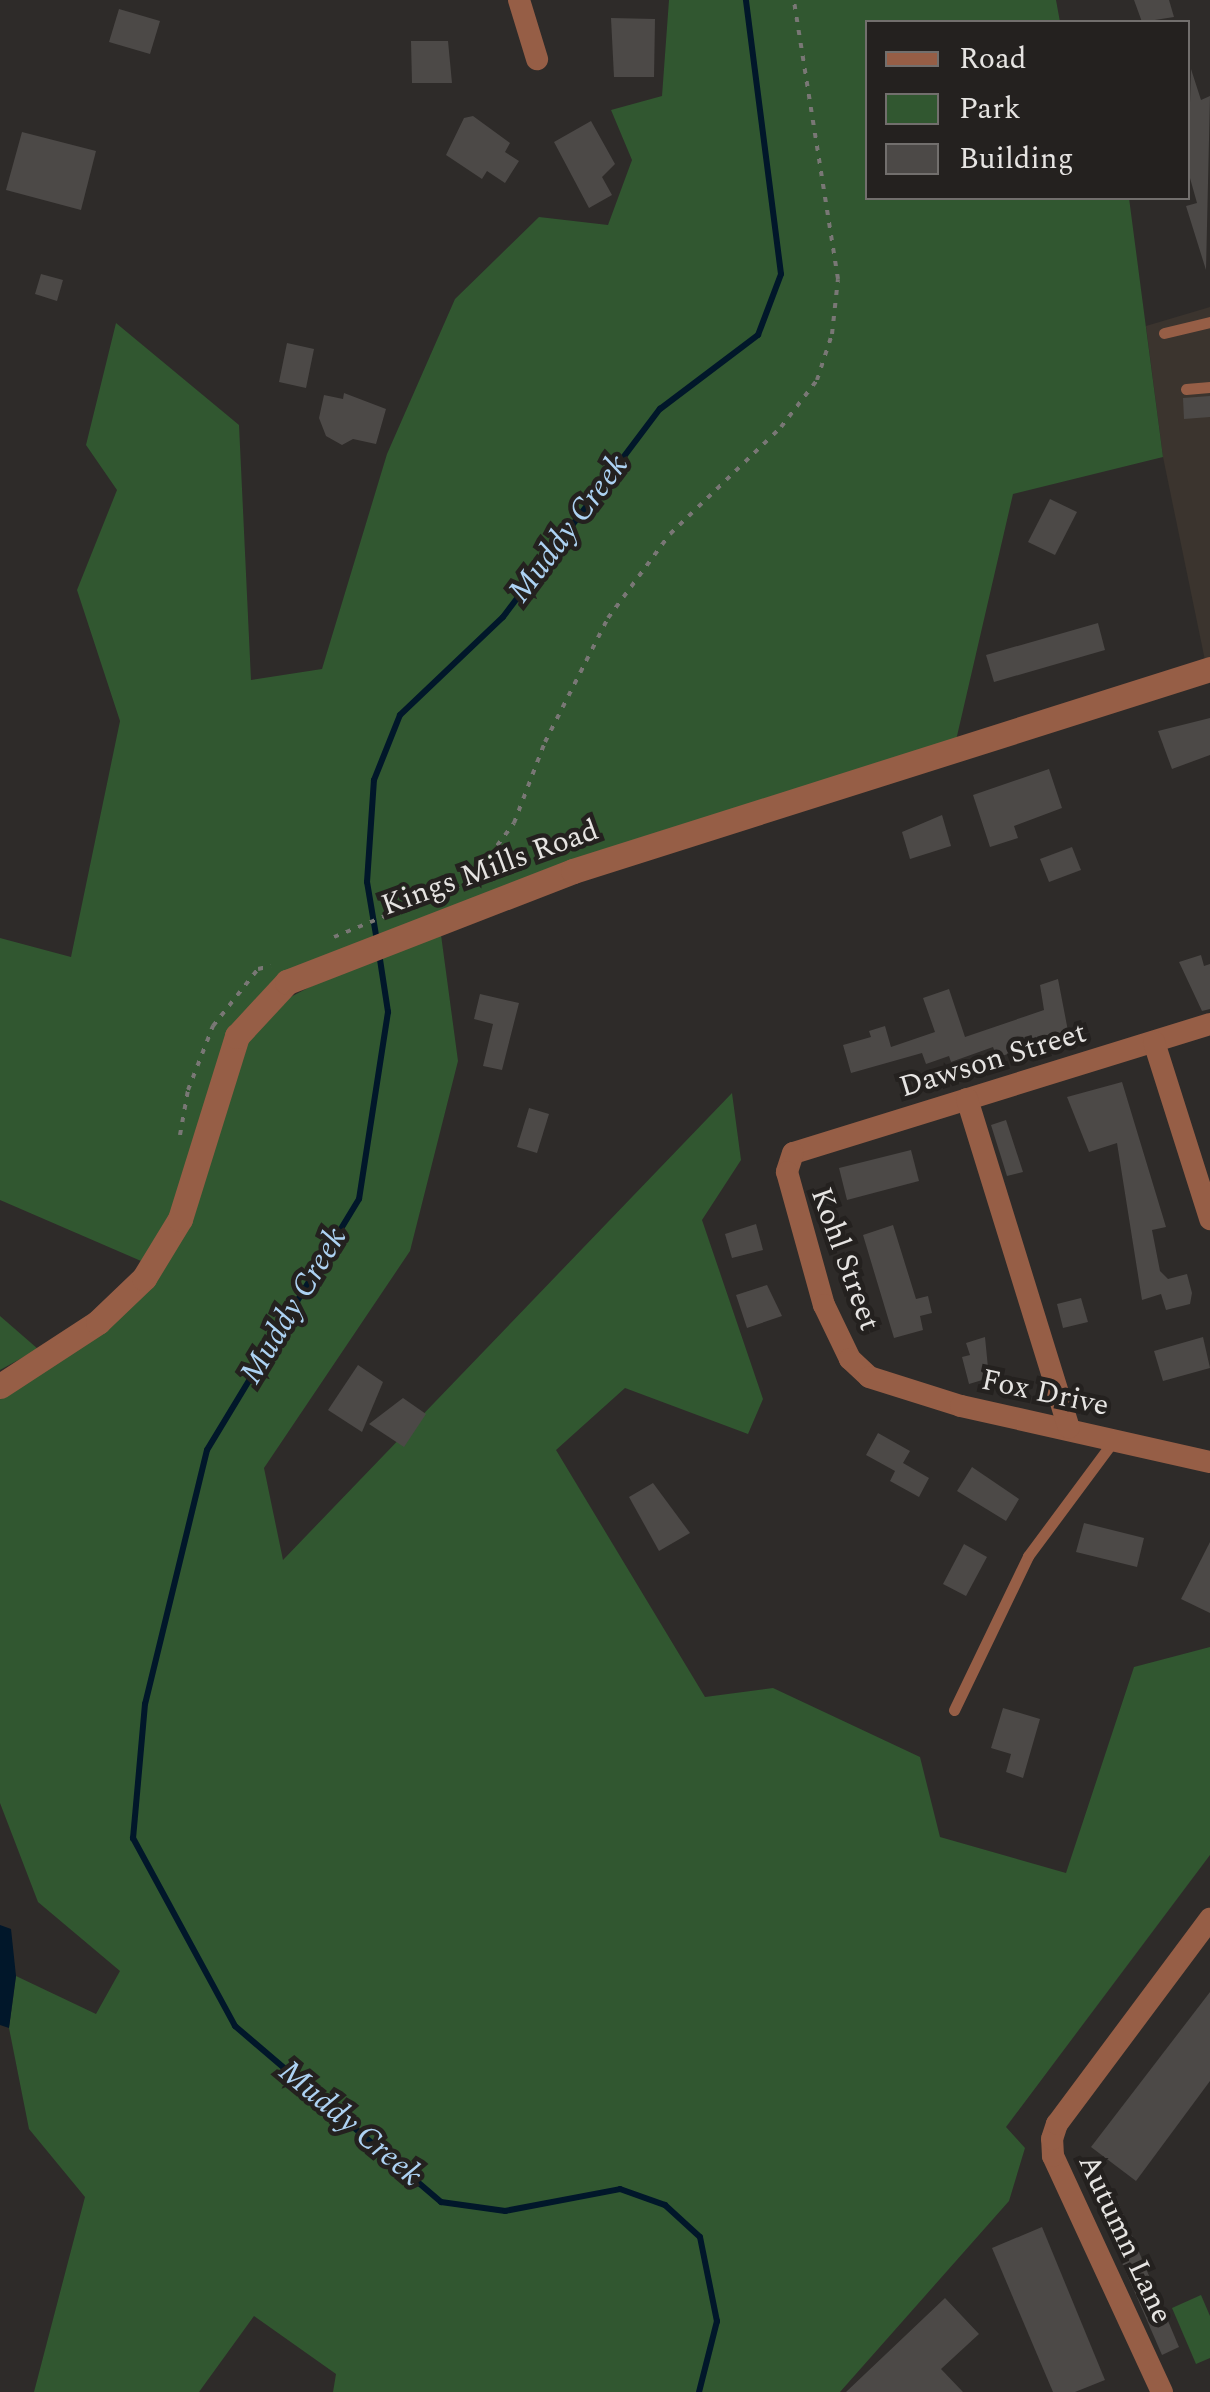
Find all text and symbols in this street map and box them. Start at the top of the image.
legend [865,20,1190,200]
text: Road [959,36,1027,82]
text: Park [959,86,1021,132]
text: Building [959,136,1074,182]
water label: Muddy Creek [501,447,637,611]
street label: Kings Mills Road [377,812,603,924]
street label: Dawson Street [895,1015,1091,1105]
street label: Kohl Street [802,1183,888,1335]
water label: Muddy Creek [232,1221,356,1391]
street label: Fox Drive [978,1362,1112,1424]
water label: Muddy Creek [270,2053,430,2195]
street label: Autumn Lane [1070,2149,1180,2329]

